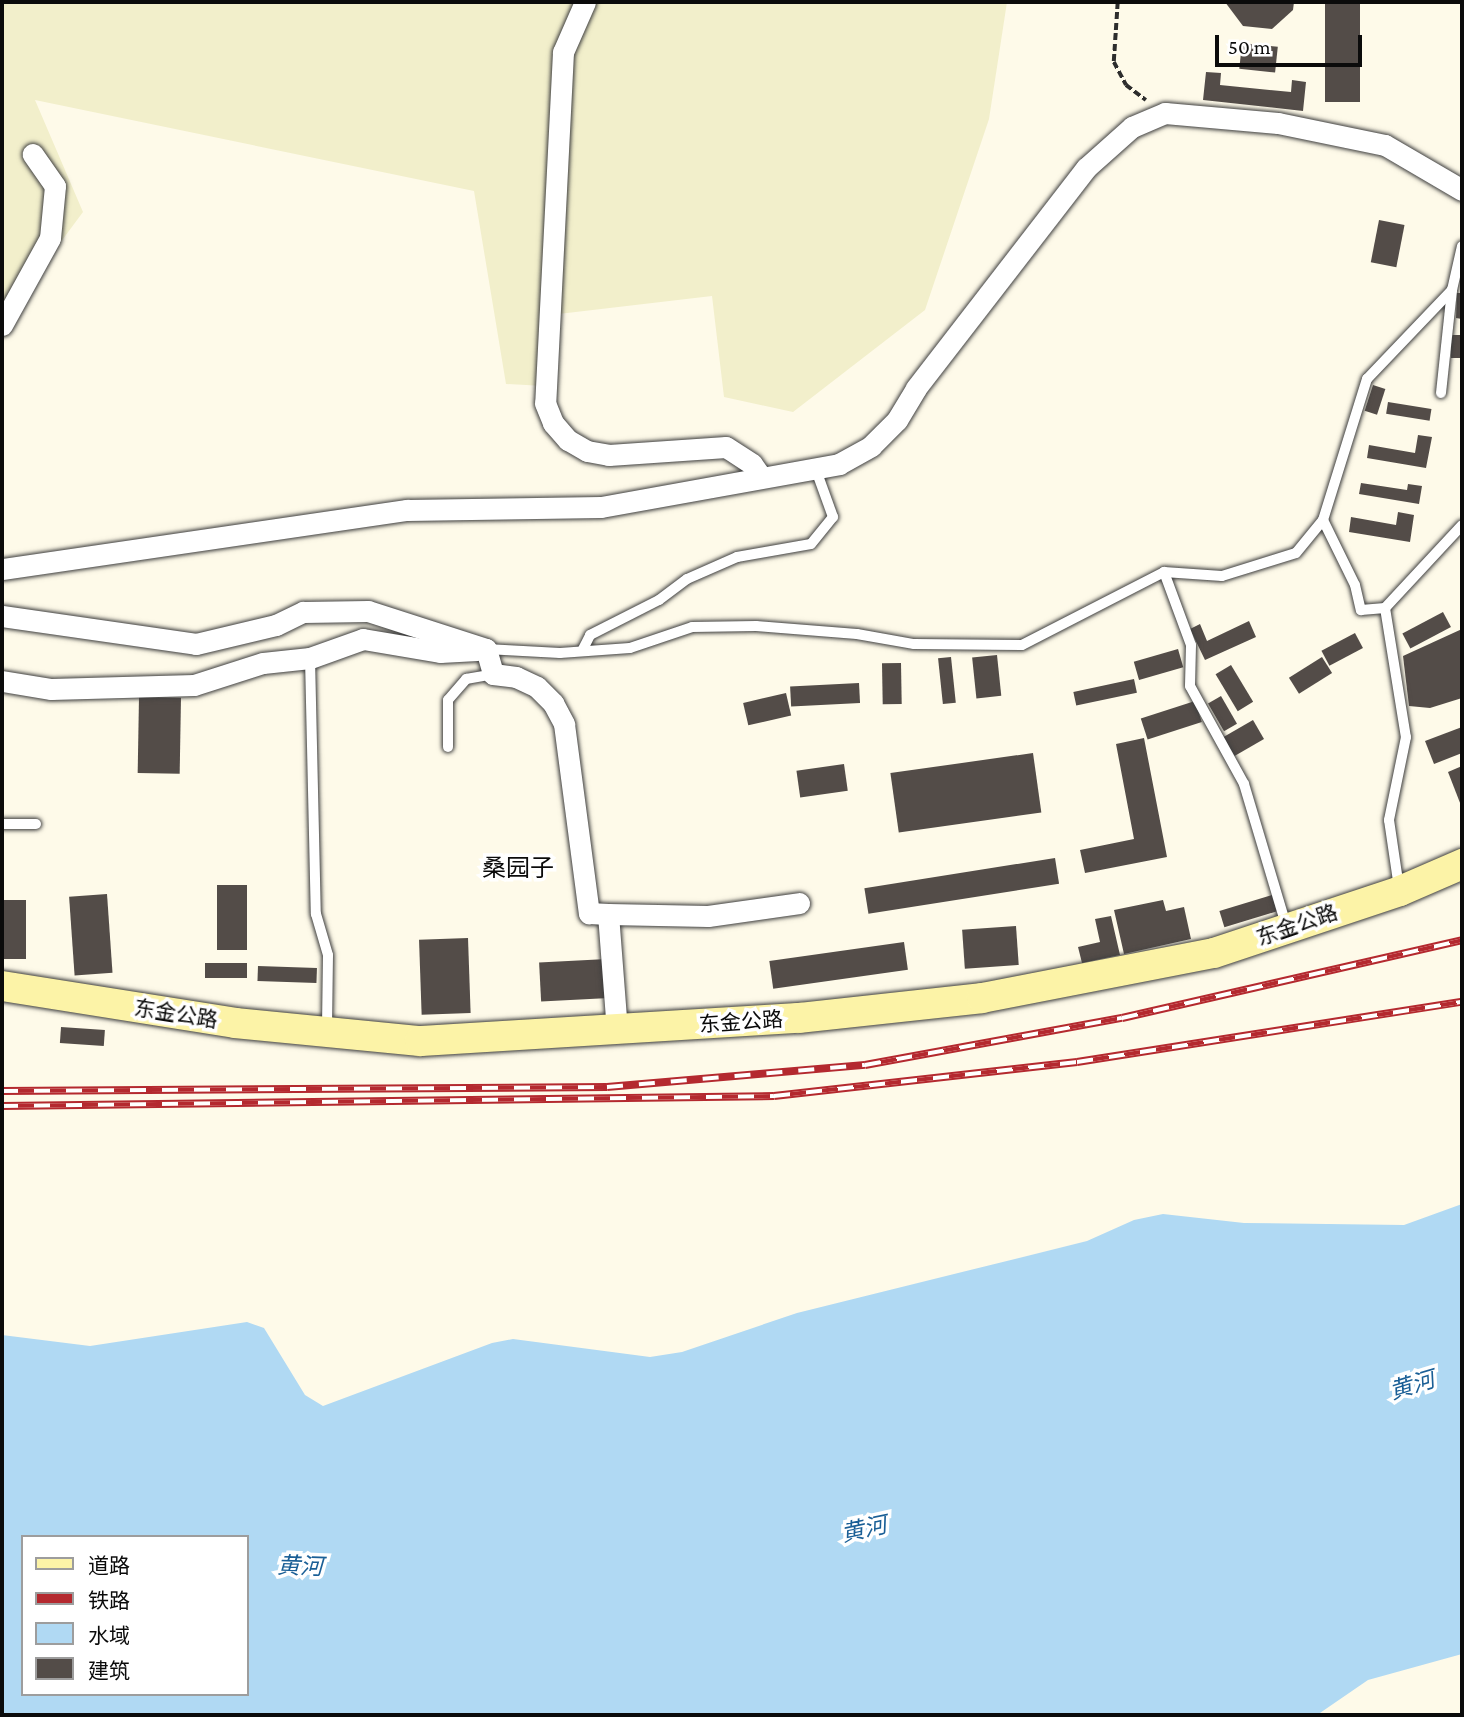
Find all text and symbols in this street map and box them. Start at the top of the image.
scale bar [1219,21,1366,65]
text: 50 m [1228,35,1271,59]
district label: 桑园子 [482,854,554,882]
street label: 东金公路 [1253,899,1341,951]
street label: 东金公路 [133,995,219,1033]
street label: 东金公路 [698,1007,784,1037]
water label: 黄河 [1386,1365,1438,1405]
water label: 黄河 [839,1511,889,1547]
legend [21,1535,248,1696]
water label: 黄河 [277,1551,323,1581]
text: 道路 [88,1554,130,1578]
text: 铁路 [88,1589,130,1613]
text: 水域 [88,1624,130,1648]
text: 建筑 [88,1659,130,1683]

